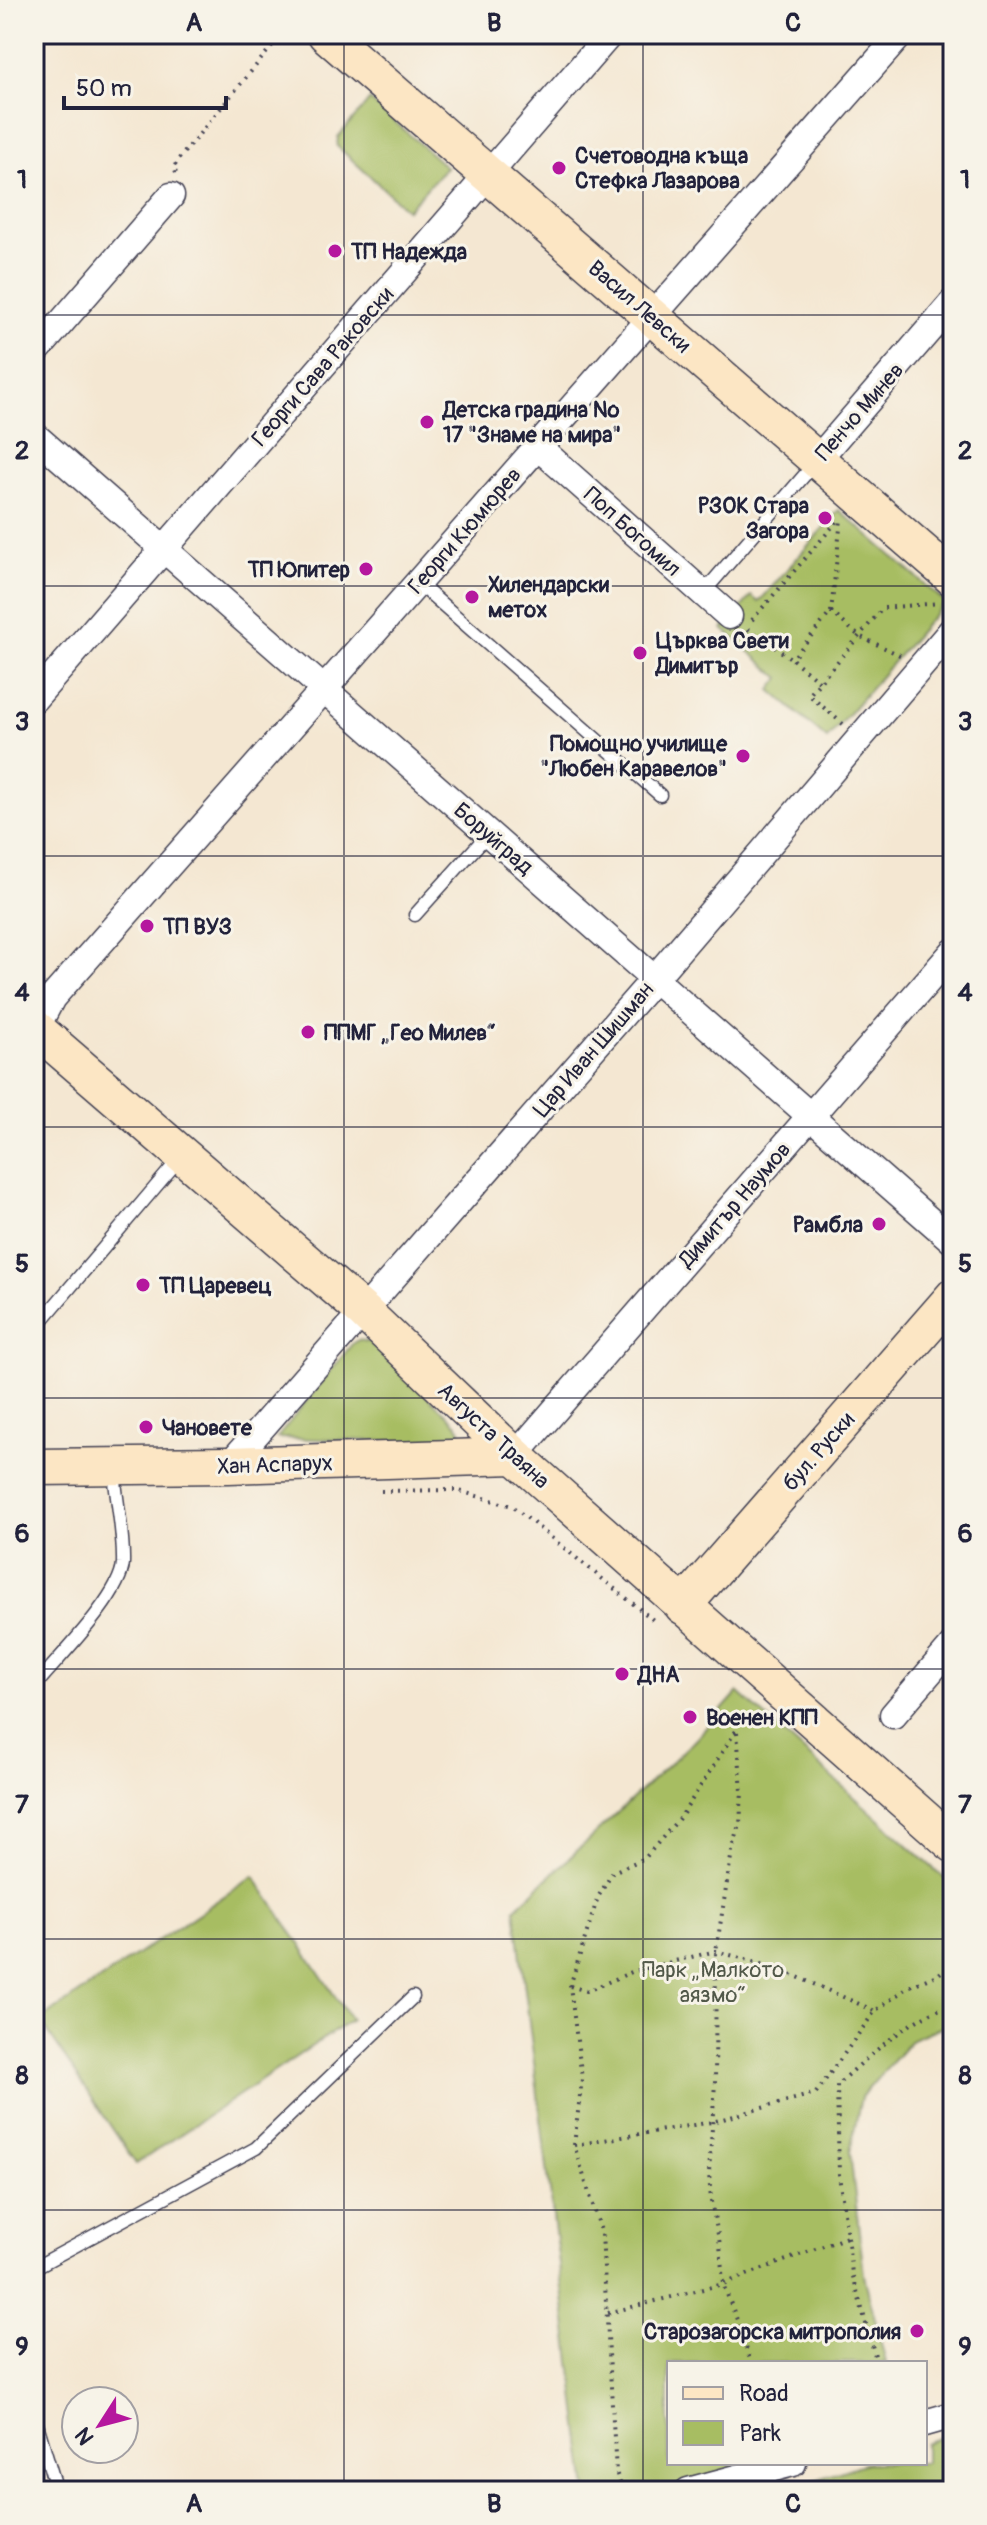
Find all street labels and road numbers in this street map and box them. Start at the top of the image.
street label: Васил Левски [582,254,697,359]
street label: Георги Сава Раковски [246,281,400,452]
street label: Пенчо Минев [809,357,910,467]
street label: Георги Кюмюрев [402,461,528,600]
street label: Поп Богомил [578,481,687,583]
street label: Боруйград [448,796,539,881]
street label: Цар Иван Шишман [527,976,660,1123]
street label: Димитър Наумов [672,1136,797,1274]
street label: Августа Траяна [431,1377,555,1495]
street label: бул. Руски [777,1406,861,1497]
street label: Хан Аспарух [217,1449,333,1481]

